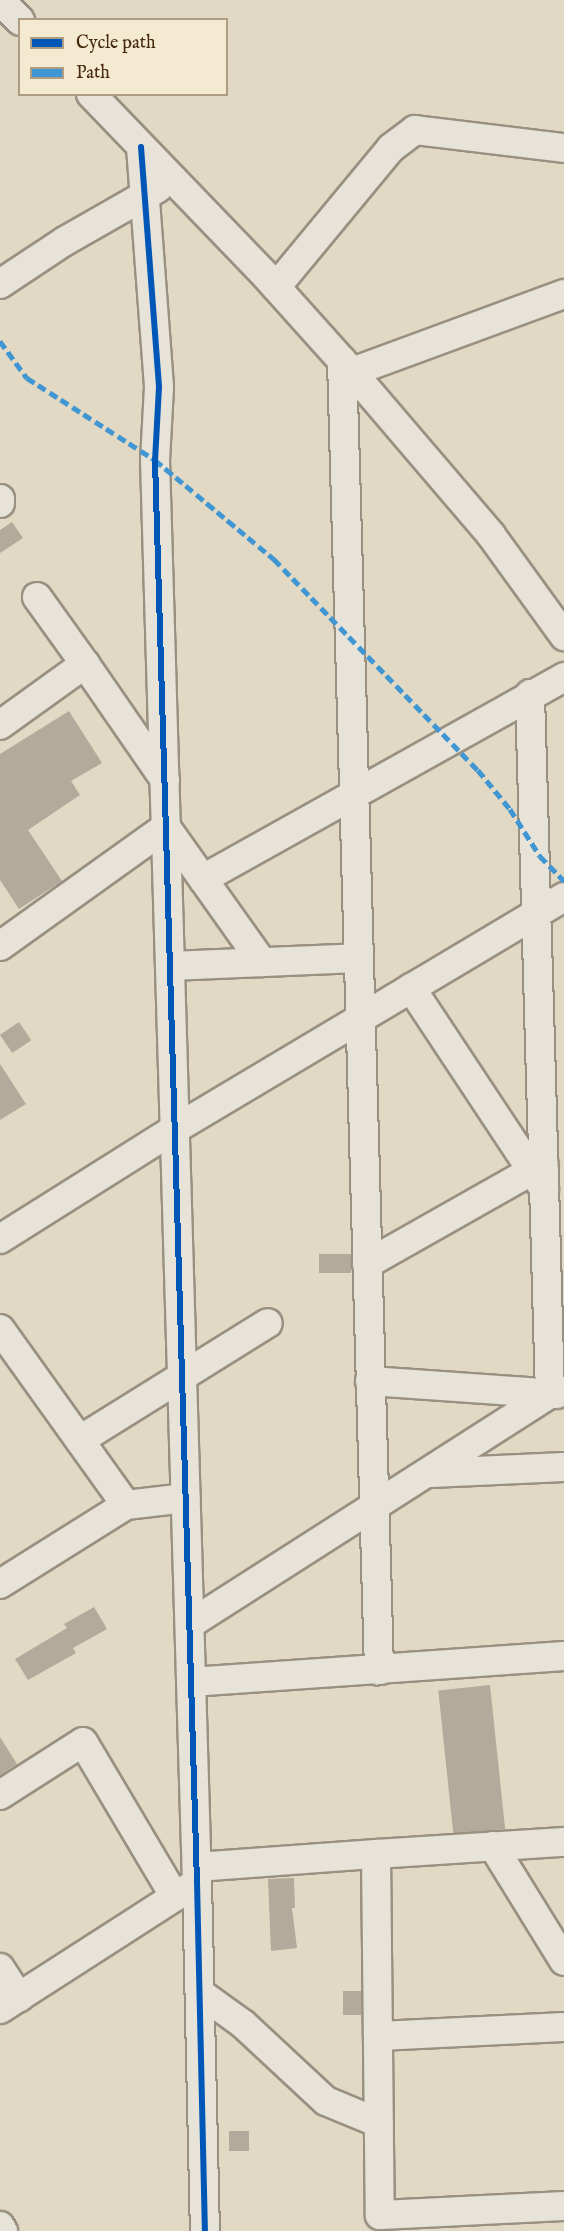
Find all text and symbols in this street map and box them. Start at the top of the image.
legend [18,18,228,96]
text: Cycle path [76,32,156,55]
text: Path [76,62,110,85]

